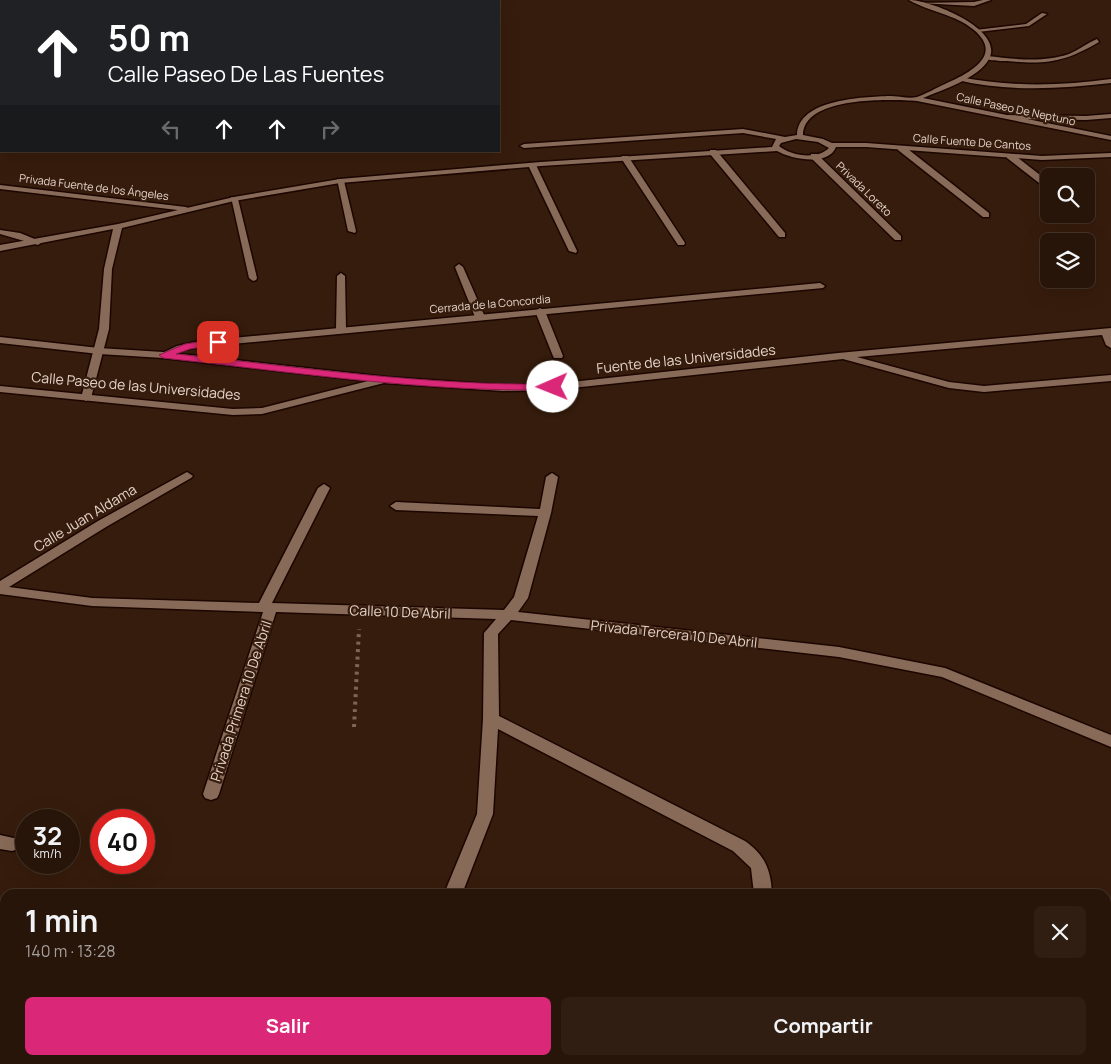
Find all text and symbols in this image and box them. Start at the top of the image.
text: 50 m [108,14,190,62]
icon: ahead [25,20,90,85]
text: Calle Paseo De Las Fuentes [108,59,384,89]
street label: Calle Paseo De Neptuno [955,89,1078,129]
icon: left [157,115,185,143]
icon: ahead [210,115,238,143]
icon: ahead [263,115,291,143]
icon: right [316,115,344,143]
street label: Calle Fuente De Cantos [912,130,1032,153]
street label: Privada Loreto [833,158,896,220]
map controls [1040,168,1095,288]
button: search [1040,168,1095,223]
street label: Privada Fuente de los Ángeles [18,170,170,203]
button: layers [1040,233,1095,288]
street label: Cerrada de la Concordia [429,291,551,316]
pin [197,321,239,363]
icon: arrive [204,328,232,356]
street label: Fuente de las Universidades [595,340,777,377]
position arrow [526,360,578,412]
street label: Calle Paseo de las Universidades [31,367,241,404]
street label: Calle Juan Aldama [30,479,140,556]
street label: Calle 10 De Abril [349,600,451,623]
street label: Privada Tercera 10 De Abril [590,615,758,652]
street label: Privada Primera 10 De Abril [206,618,276,784]
speed limit sign: 40 [90,809,155,874]
text: 32 [33,818,62,853]
text: km/h [34,845,61,862]
text: 1 min [25,900,98,941]
button: close [1034,906,1086,958]
text: 140 m · 13:28 [25,940,116,962]
button: Salir [25,997,551,1055]
button: Compartir [561,997,1086,1055]

